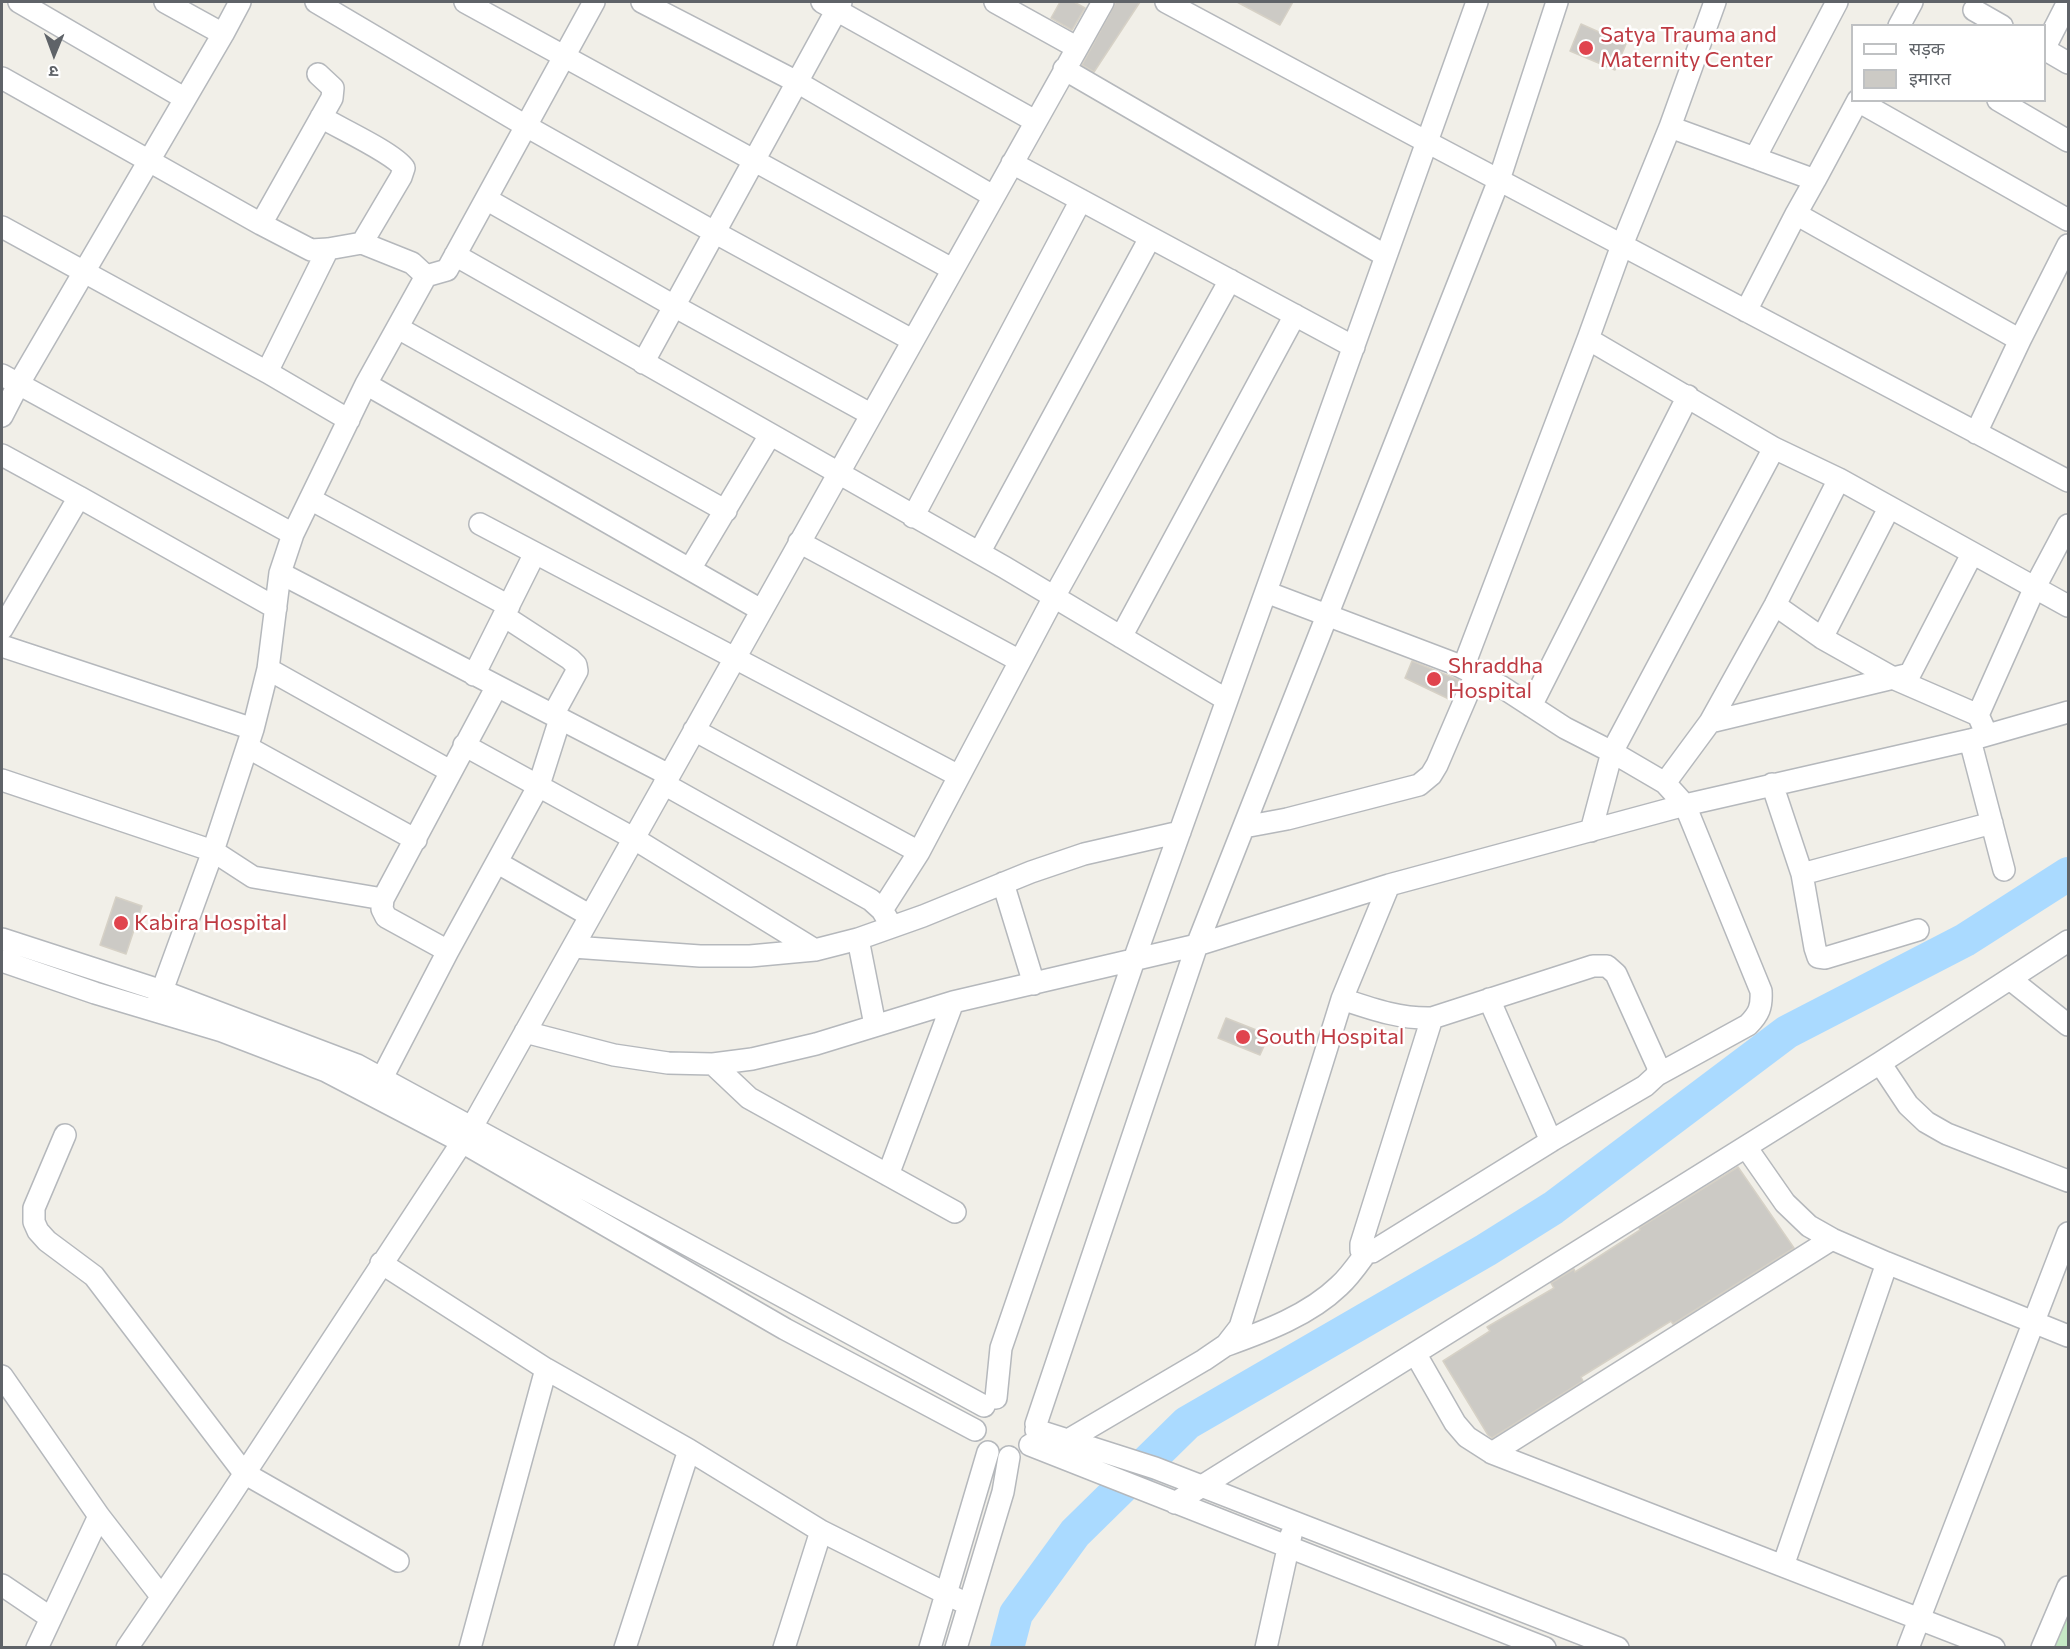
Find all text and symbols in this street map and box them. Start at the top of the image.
place label: Satya Trauma and Maternity Center [1600,22,1777,74]
north arrow [24,24,84,84]
legend [1851,24,2046,102]
text: सड़क [1909,37,1945,59]
marker: Satya Trauma and Maternity Center [1577,39,1595,57]
text: उ [49,63,59,82]
text: इमारत [1909,67,1951,89]
place label: Shraddha Hospital [1448,653,1543,704]
marker: Shraddha Hospital [1425,670,1443,688]
place label: Kabira Hospital [134,910,287,936]
marker: Kabira Hospital [112,914,130,932]
place label: South Hospital [1256,1024,1404,1050]
marker: South Hospital [1234,1028,1252,1046]

